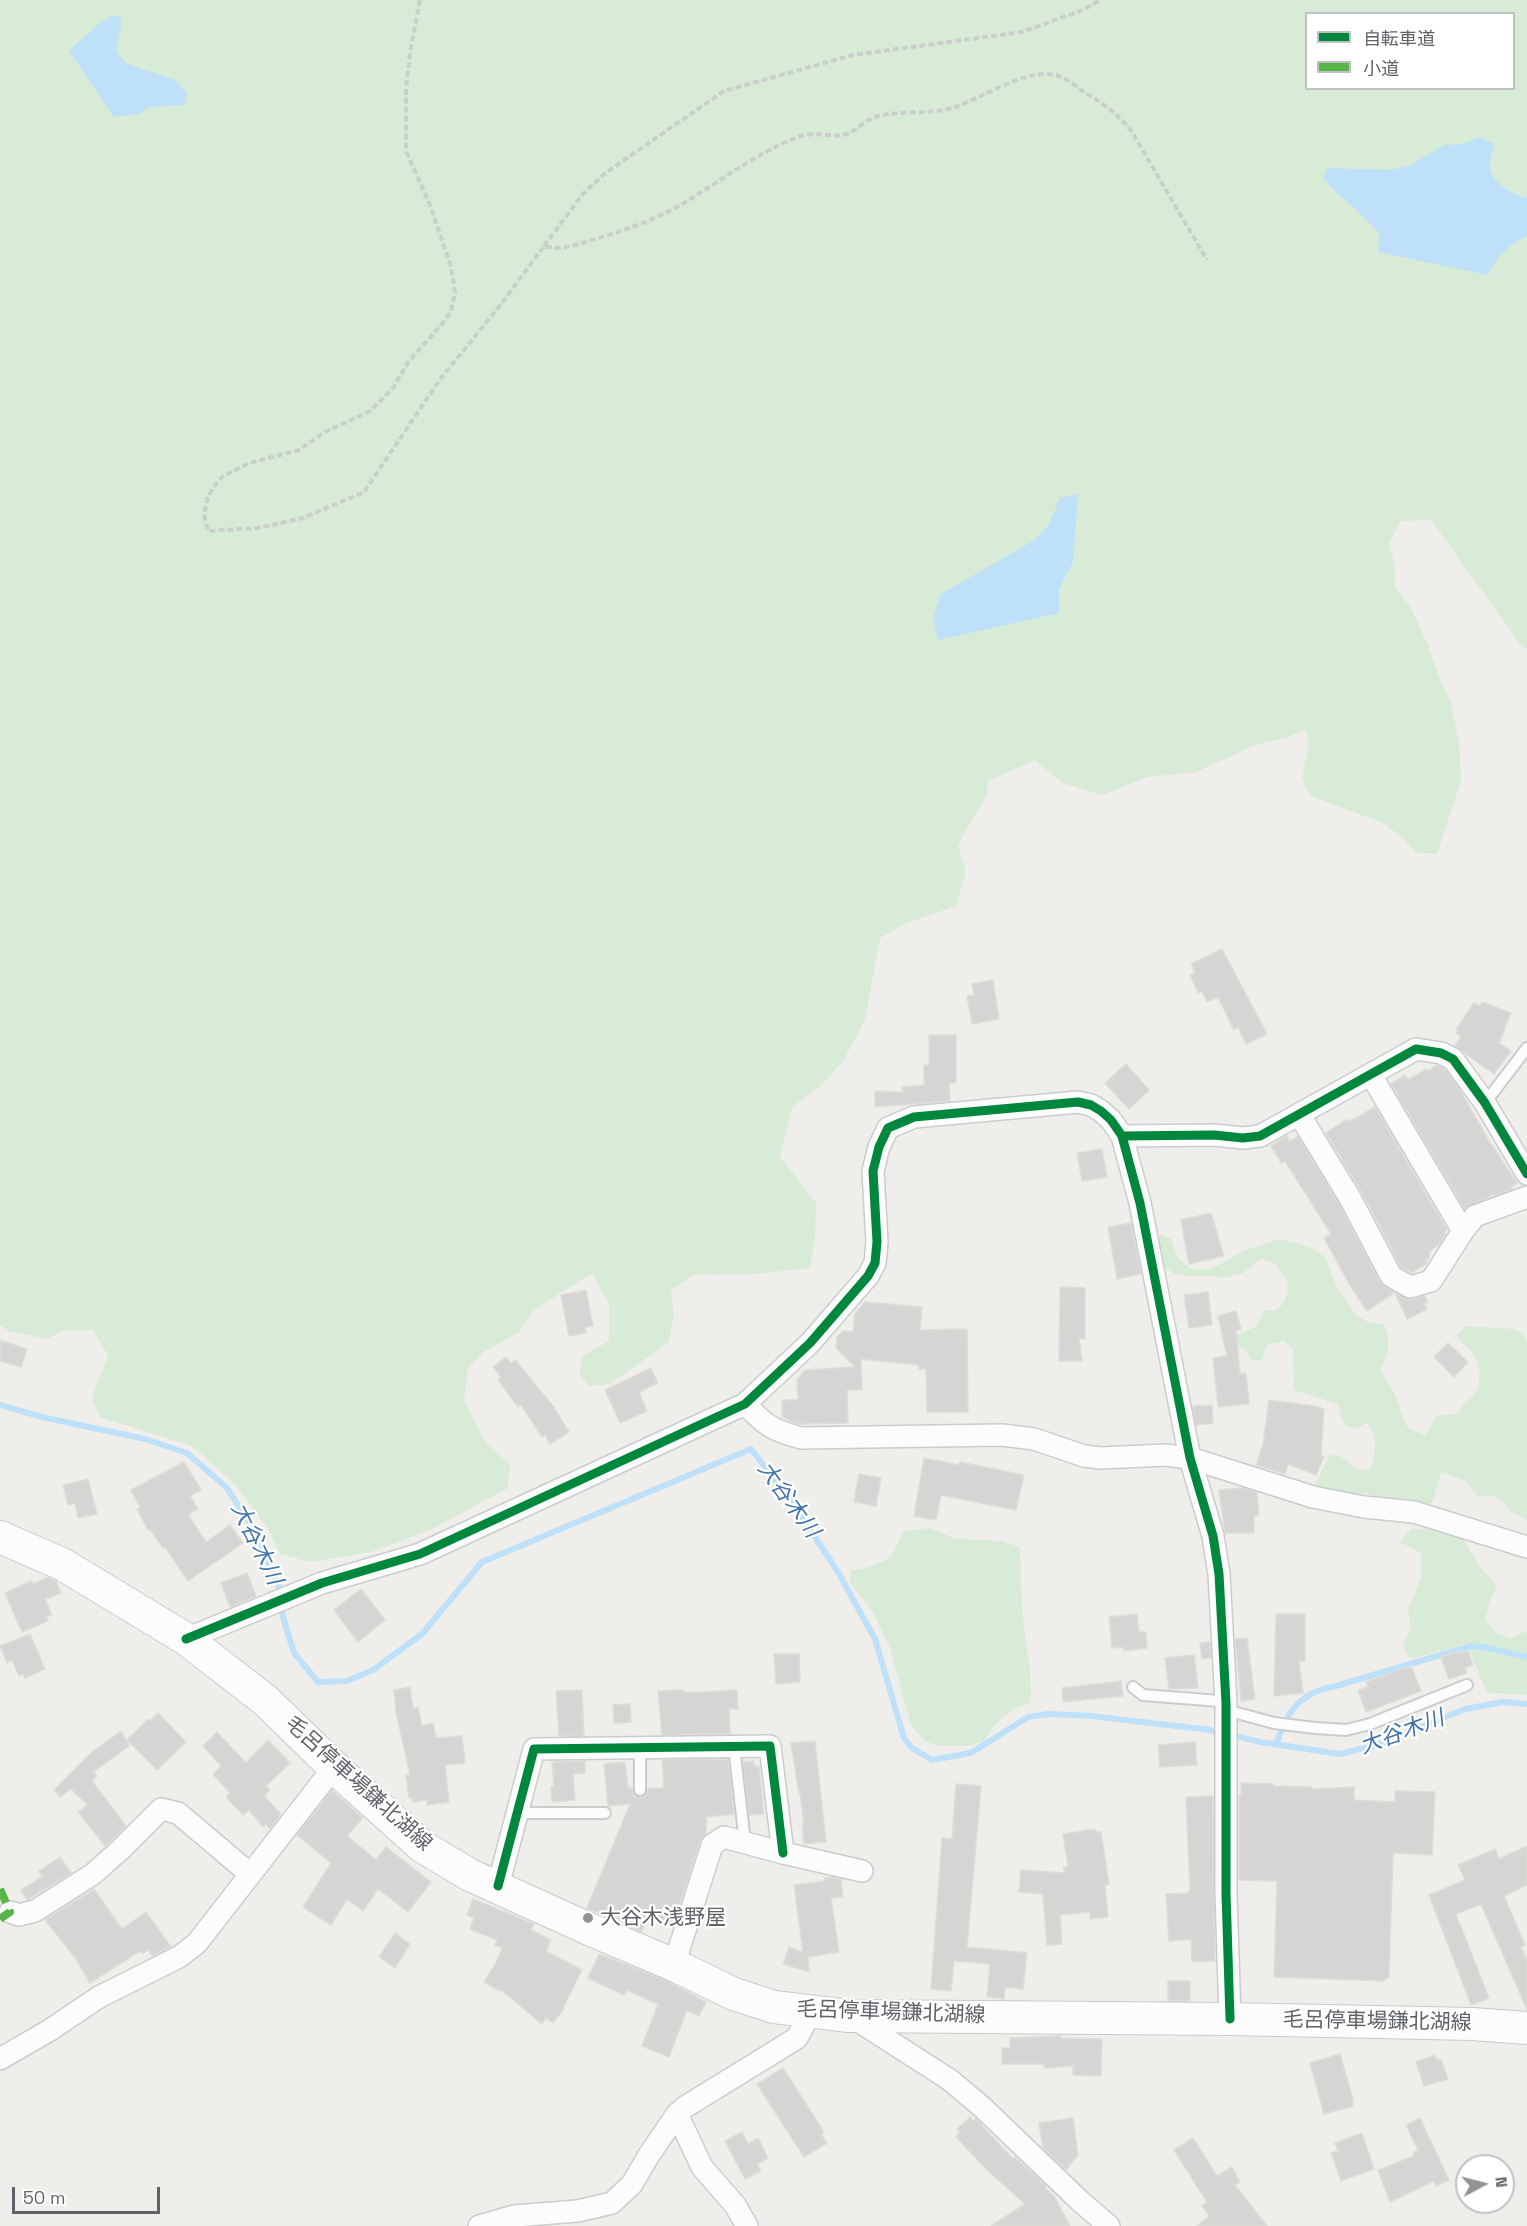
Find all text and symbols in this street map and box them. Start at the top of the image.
legend [1305,12,1515,90]
text: 自転車道 [1363,27,1435,50]
text: 小道 [1363,57,1399,80]
water label: 大谷木川 [751,1457,825,1543]
water label: 大谷木川 [225,1499,287,1589]
water label: 大谷木川 [1356,1706,1448,1760]
street label: 毛呂停車場鎌北湖線 [279,1711,437,1857]
place label: 大谷木浅野屋 [600,1905,726,1931]
marker: 大谷木浅野屋 [581,1911,595,1925]
street label: 毛呂停車場鎌北湖線 [796,1997,986,2029]
street label: 毛呂停車場鎌北湖線 [1282,2008,1472,2036]
north arrow [1455,2154,1515,2214]
scale bar [15,2175,164,2213]
text: N [1490,2175,1512,2189]
text: 50 m [23,2186,65,2209]

